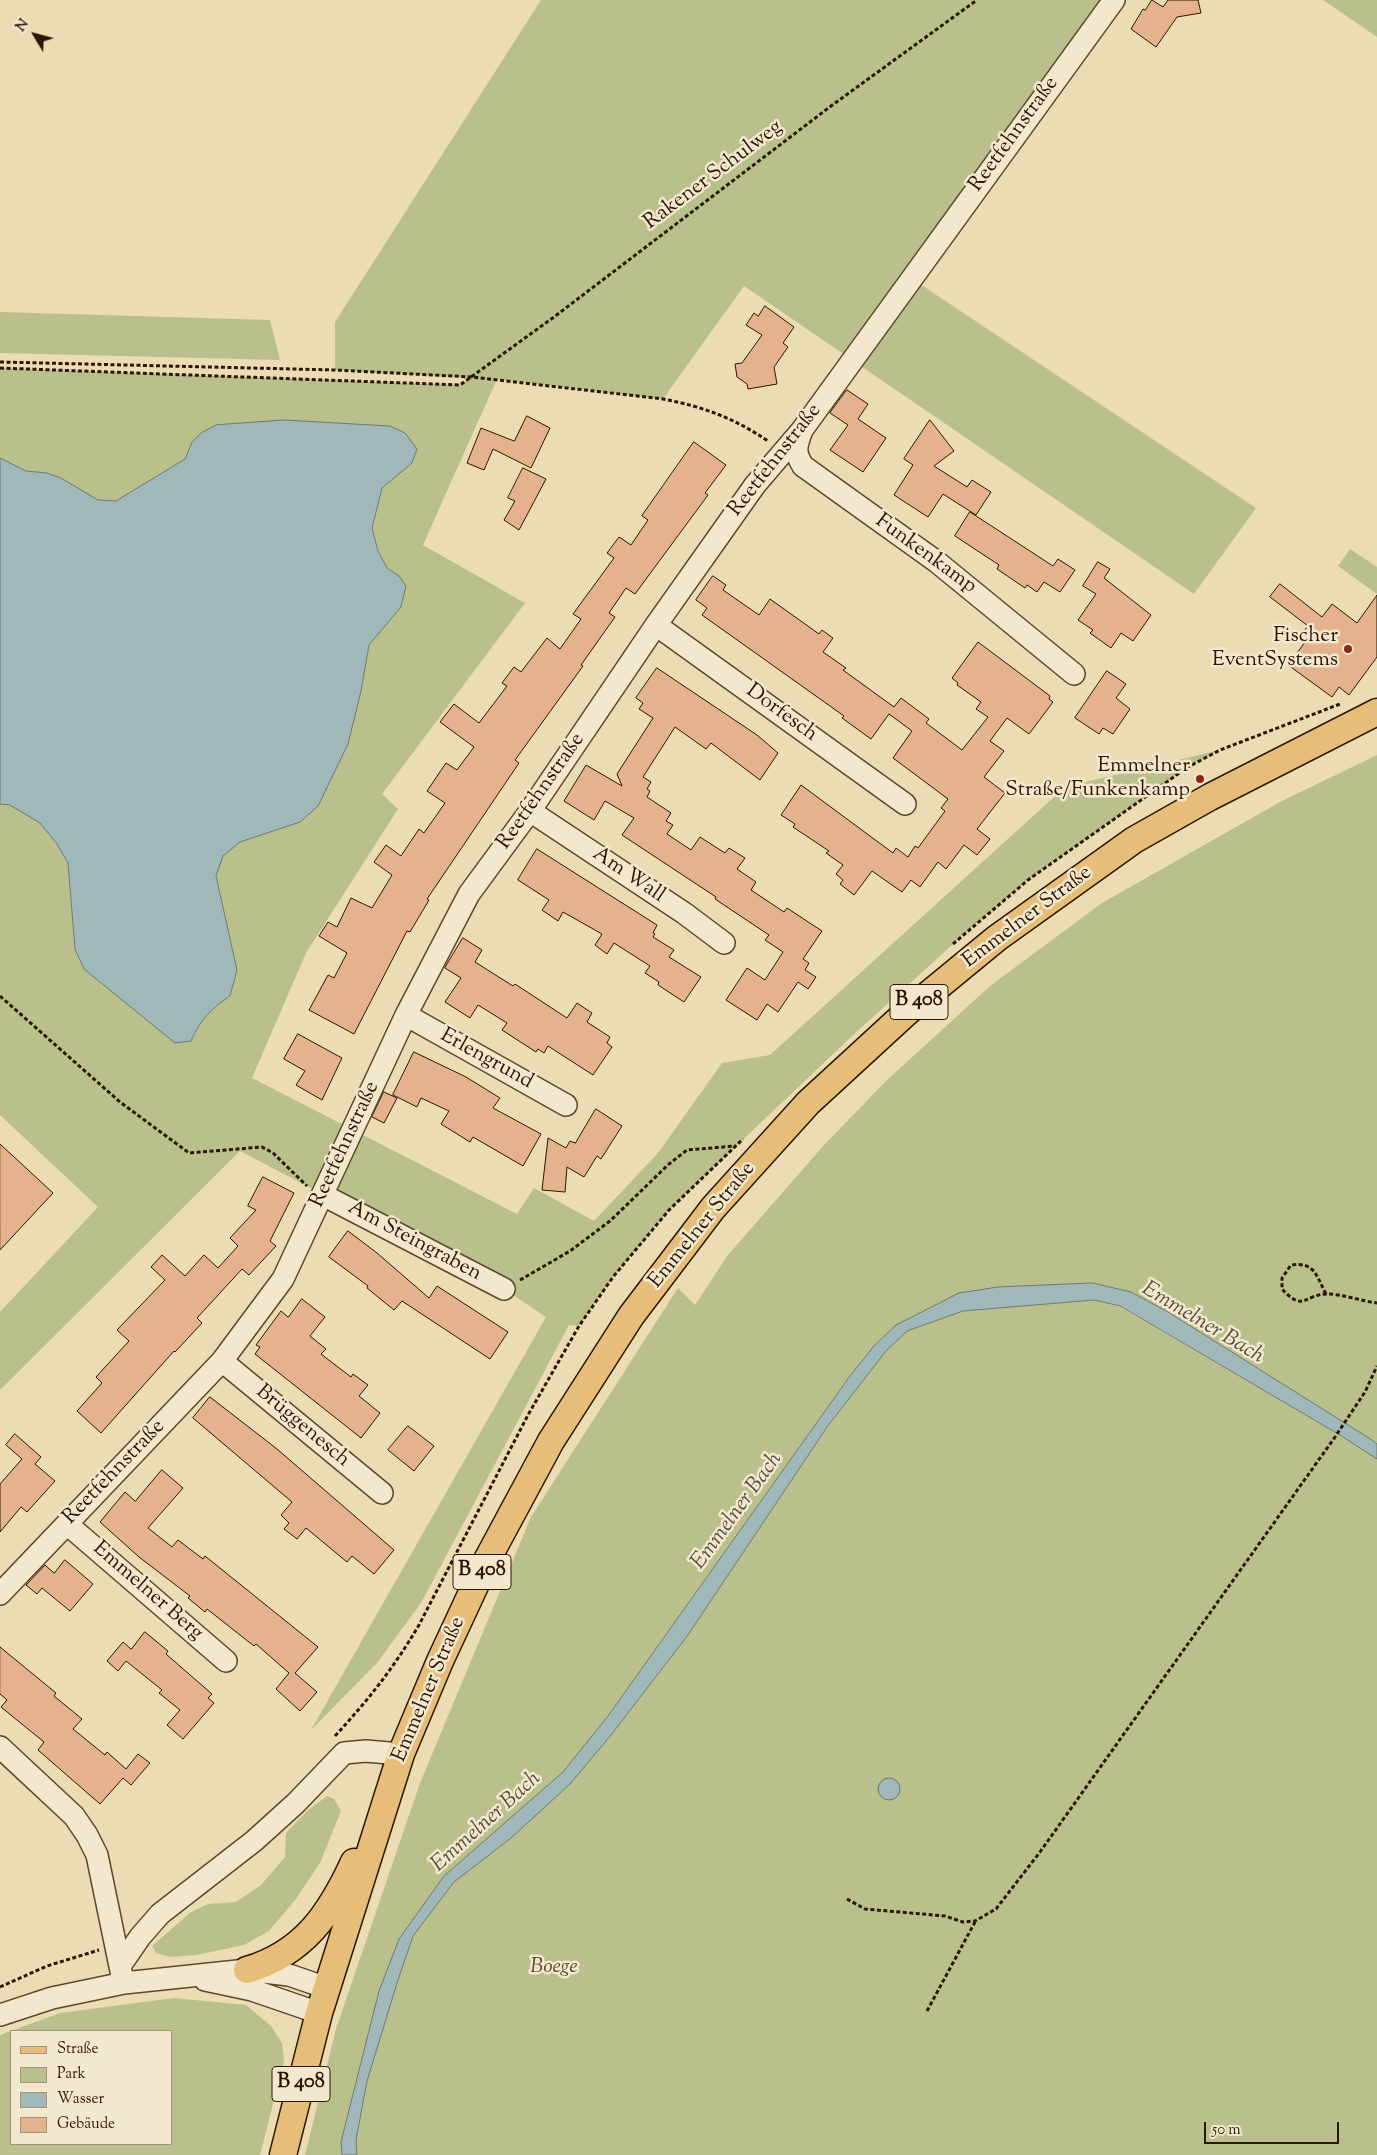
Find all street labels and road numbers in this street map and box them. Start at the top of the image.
street label: Reetfehnstraße [965,72,1065,198]
street label: Rakener Schulweg [640,116,788,236]
street label: Reetfehnstraße [724,400,828,522]
street label: Funkenkamp [869,510,981,600]
street label: Dorfesch [740,680,822,748]
street label: Reetfehnstraße [493,729,591,855]
street label: Am Wall [587,843,669,909]
street label: Emmelner Straße [958,861,1098,975]
road number: B 408 [890,984,948,1020]
street label: Erlengrund [435,1024,537,1096]
street label: Reetfehnstraße [306,1078,386,1212]
street label: Emmelner Straße [644,1158,762,1294]
street label: Am Steingraben [343,1196,485,1288]
street label: Brüggenesch [250,1380,354,1474]
street label: Reetfehnstraße [59,1415,171,1531]
street label: Emmelner Berg [87,1537,207,1647]
road number: B 408 [453,1554,511,1590]
street label: Emmelner Straße [388,1614,472,1766]
road number: B 408 [272,2066,330,2102]

